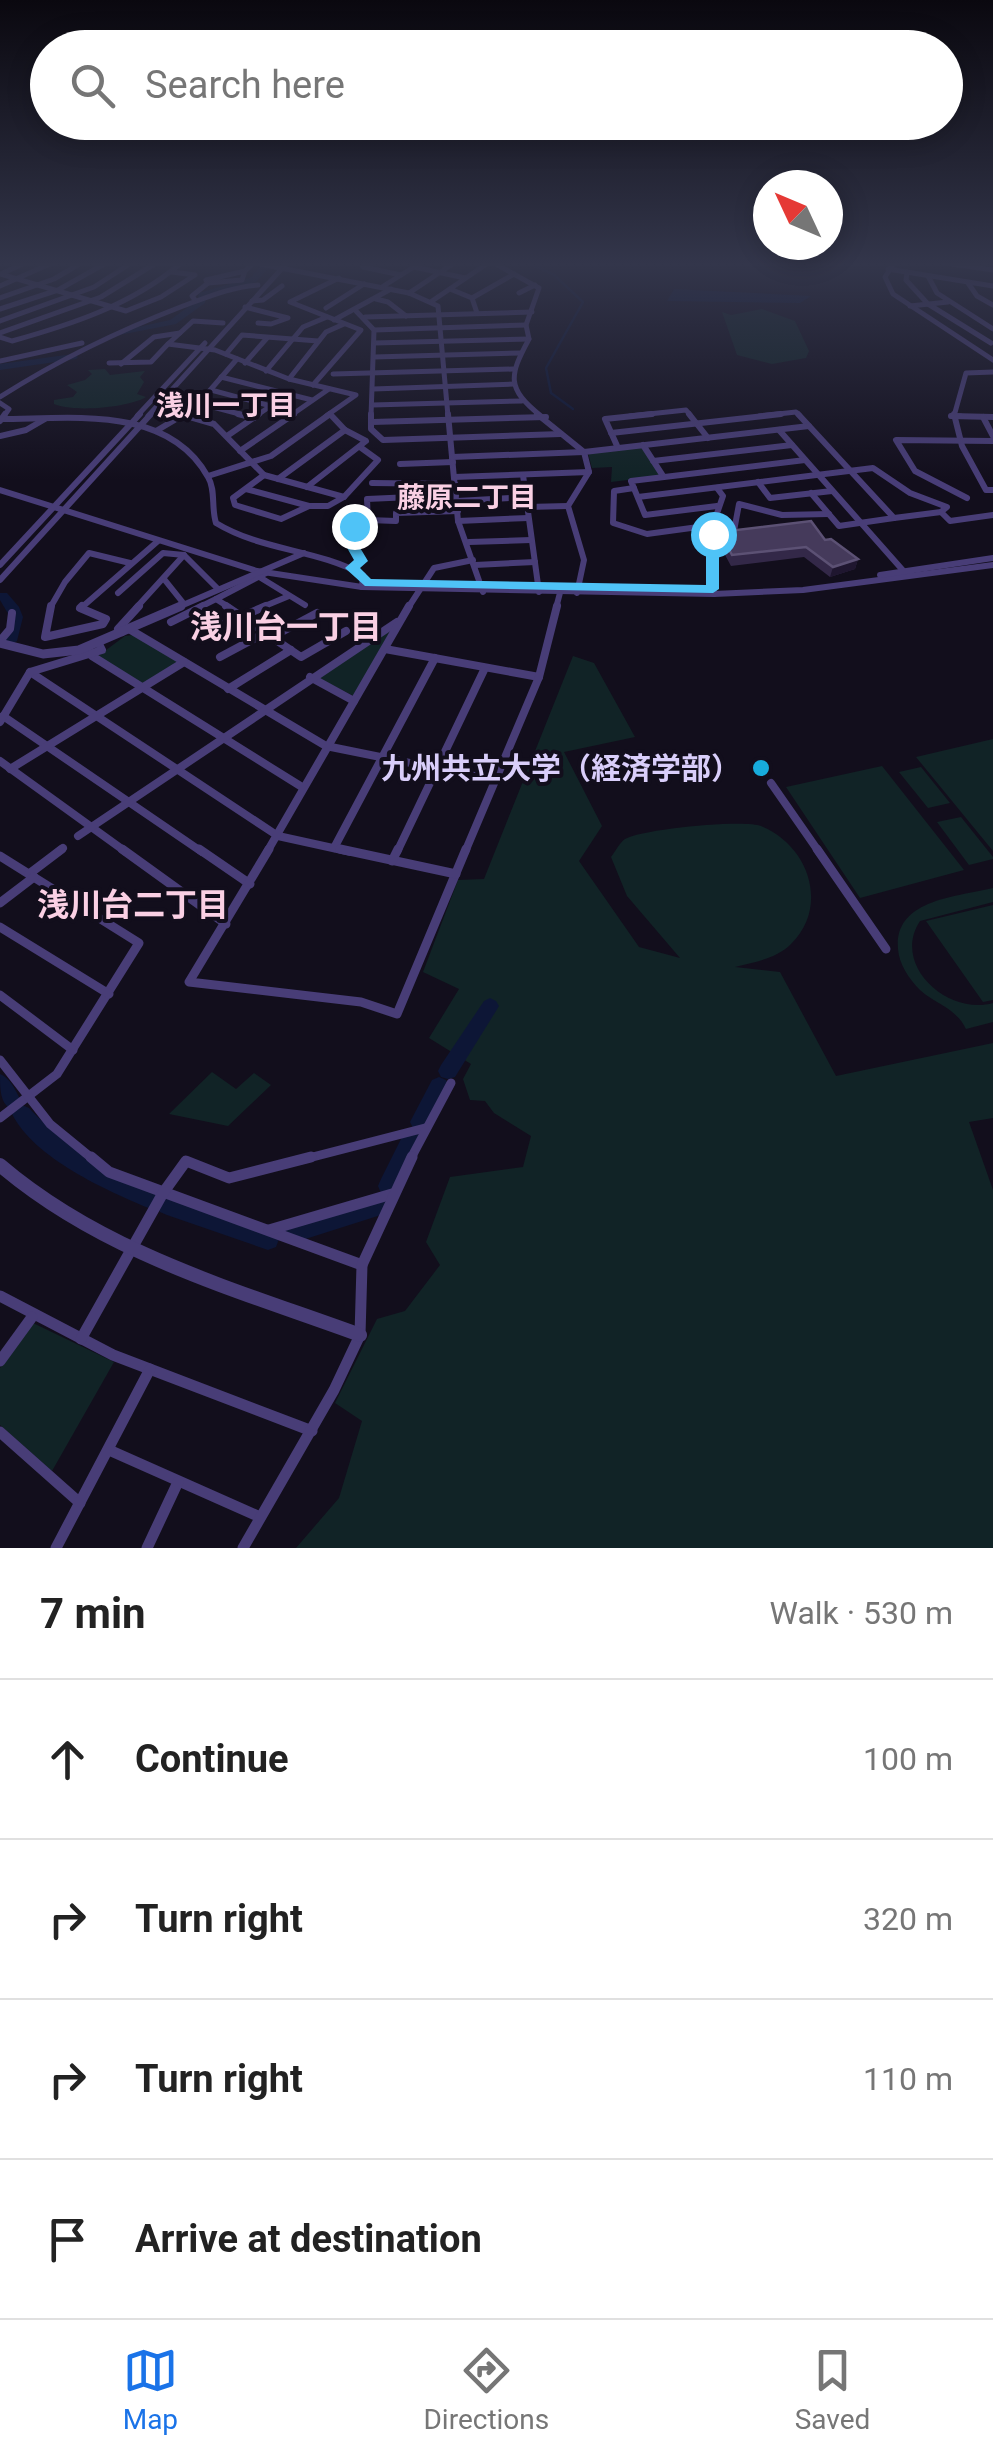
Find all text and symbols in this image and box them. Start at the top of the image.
search box [30,30,963,140]
icon: search [65,58,120,113]
text: Search here [145,63,345,107]
north arrow [753,170,843,260]
district label: 浅川一丁目 [156,389,296,422]
district label: 藤原二丁目 [397,481,537,514]
route end [332,504,378,550]
route start [691,512,737,558]
district label: 浅川台一丁目 [190,608,382,646]
place label: 九州共立大学（経済学部） [381,751,741,786]
marker: 九州共立大学（経済学部） [750,757,772,779]
district label: 浅川台二丁目 [37,886,229,924]
text: 7 min [40,1589,146,1638]
text: Walk · 530 m [770,1594,953,1632]
icon: ahead [40,1732,95,1787]
text: Continue [135,1737,289,1781]
text: 100 m [863,1740,953,1778]
icon: right [40,1892,95,1947]
text: Turn right [135,1897,303,1941]
text: 320 m [863,1900,953,1938]
icon: right [40,2052,95,2107]
text: Turn right [135,2057,303,2101]
text: 110 m [863,2060,953,2098]
icon: arrive [40,2212,95,2267]
text: Arrive at destination [135,2217,482,2261]
tab: Map [123,2343,178,2436]
tab: Directions [423,2343,549,2436]
tab: Saved [795,2343,870,2436]

